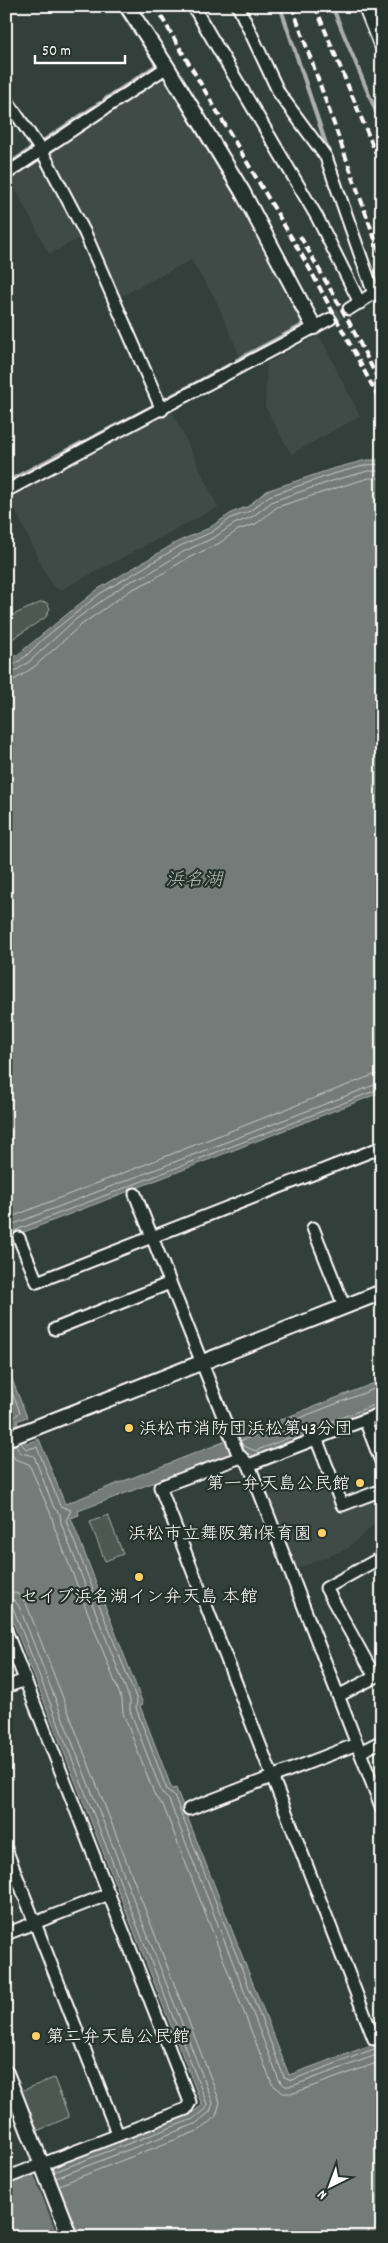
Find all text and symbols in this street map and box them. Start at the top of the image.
scale bar [35,32,125,64]
text: 50 m [42,41,71,63]
water label: 浜名湖 [165,868,224,895]
place label: 浜松市消防団浜松第43分団 [139,1418,352,1443]
marker: 浜松市消防団浜松第43分団 [123,1422,135,1434]
place label: 第一弁天島公民館 [206,1473,350,1498]
marker: 第一弁天島公民館 [354,1477,366,1489]
place label: 浜松市立舞阪第1保育園 [128,1523,312,1548]
marker: 浜松市立舞阪第1保育園 [316,1527,328,1539]
marker: セイブ浜名湖イン弁天島 本館 [133,1571,145,1583]
place label: セイブ浜名湖イン弁天島 本館 [20,1586,258,1611]
place label: 第二弁天島公民館 [46,2026,190,2051]
marker: 第二弁天島公民館 [30,2030,42,2042]
north arrow [306,2160,356,2210]
text: N [313,2184,332,2204]

